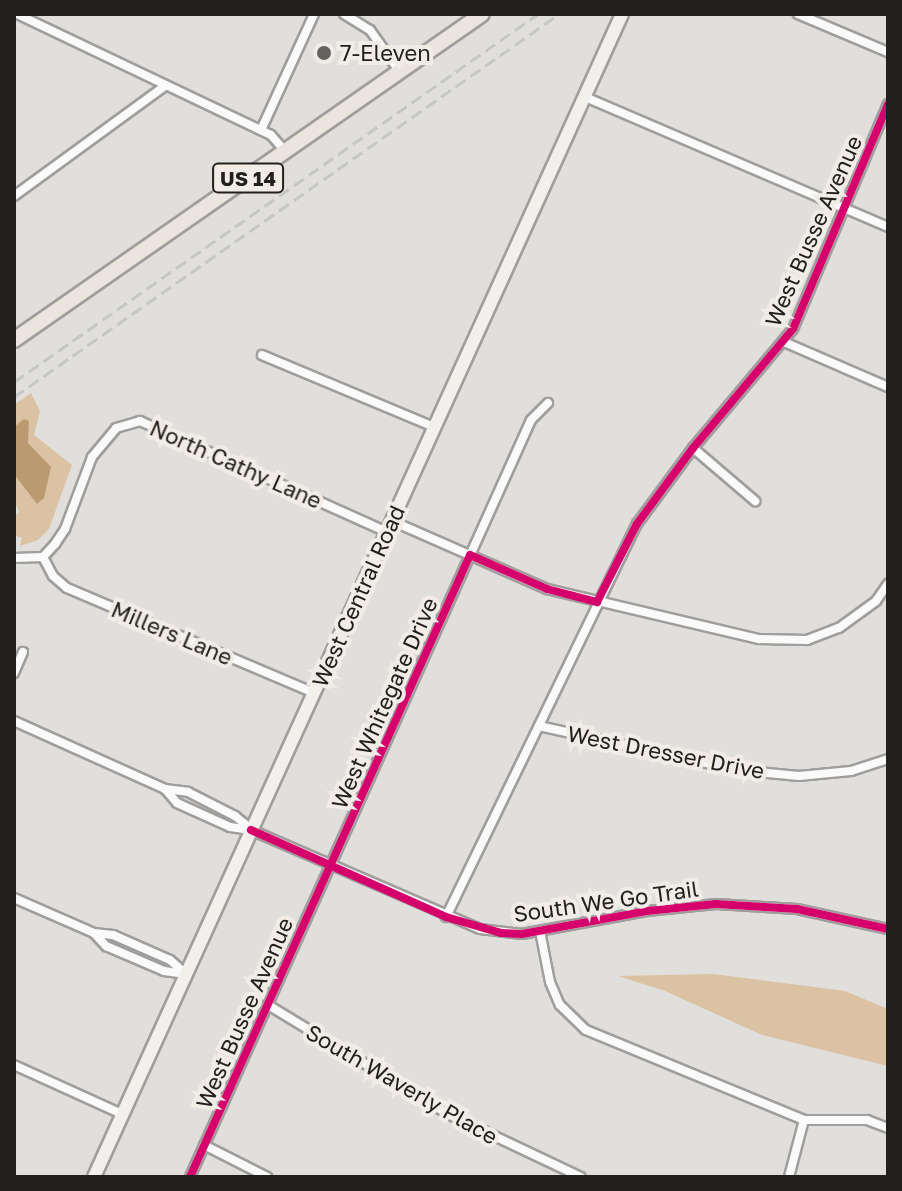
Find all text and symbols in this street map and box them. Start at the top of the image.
place label: 7-Eleven [340,40,431,66]
marker: 7-Eleven [315,44,333,62]
street label: West Busse Avenue [759,131,867,331]
road number: US 14 [212,162,284,194]
street label: North Cathy Lane [146,414,326,514]
street label: West Central Road [306,501,410,691]
street label: West Whitegate Drive [325,593,443,813]
street label: Millers Lane [108,596,236,670]
street label: West Dresser Drive [565,720,767,784]
street label: South We Go Trail [512,875,700,927]
street label: West Busse Avenue [190,913,298,1113]
street label: South Waverly Place [301,1018,503,1150]

